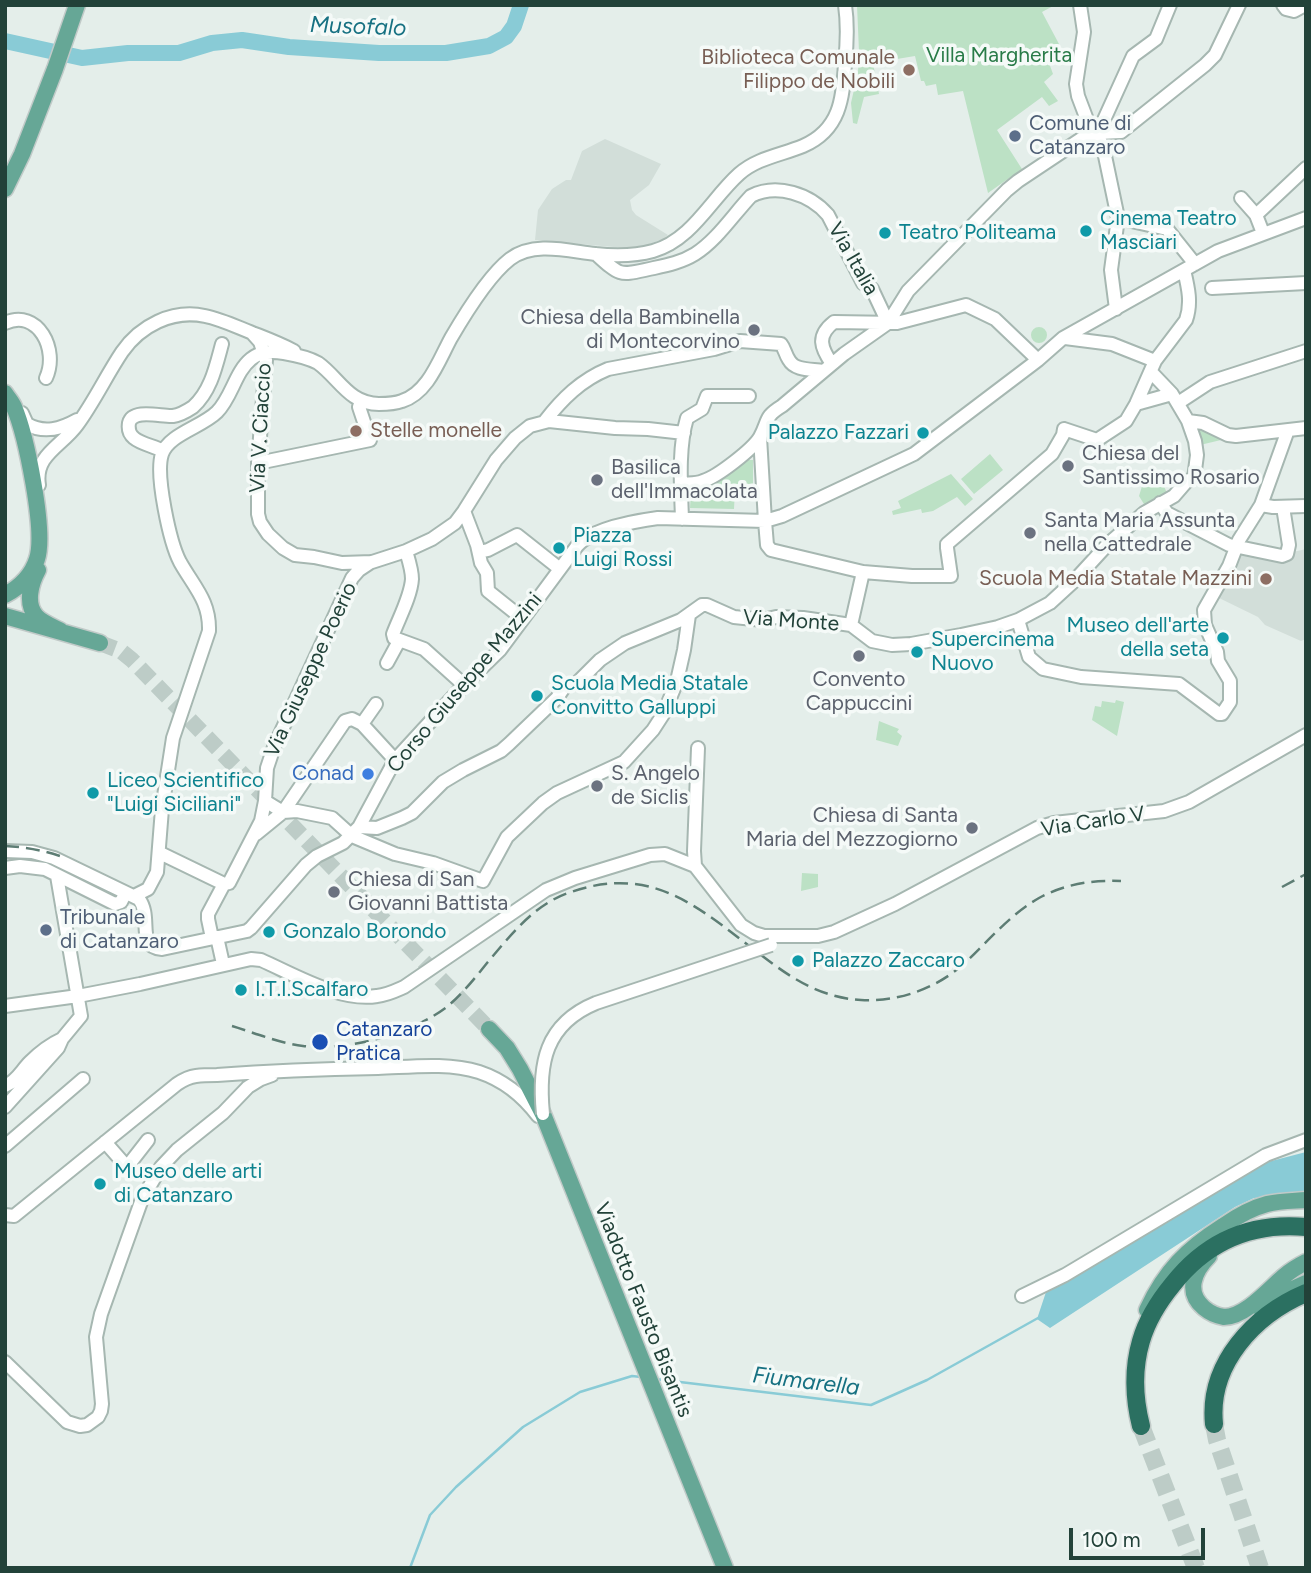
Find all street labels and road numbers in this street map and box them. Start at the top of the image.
street label: Via Italia [822,218,884,300]
street label: Via V. Ciaccio [245,362,277,494]
street label: Via Giuseppe Poerio [259,578,363,762]
street label: Corso Giuseppe Mazzini [382,588,548,778]
street label: Via Monte [742,605,840,637]
street label: Via Carlo V [1039,801,1147,843]
street label: Viadotto Fausto Bisantis [588,1199,698,1421]

